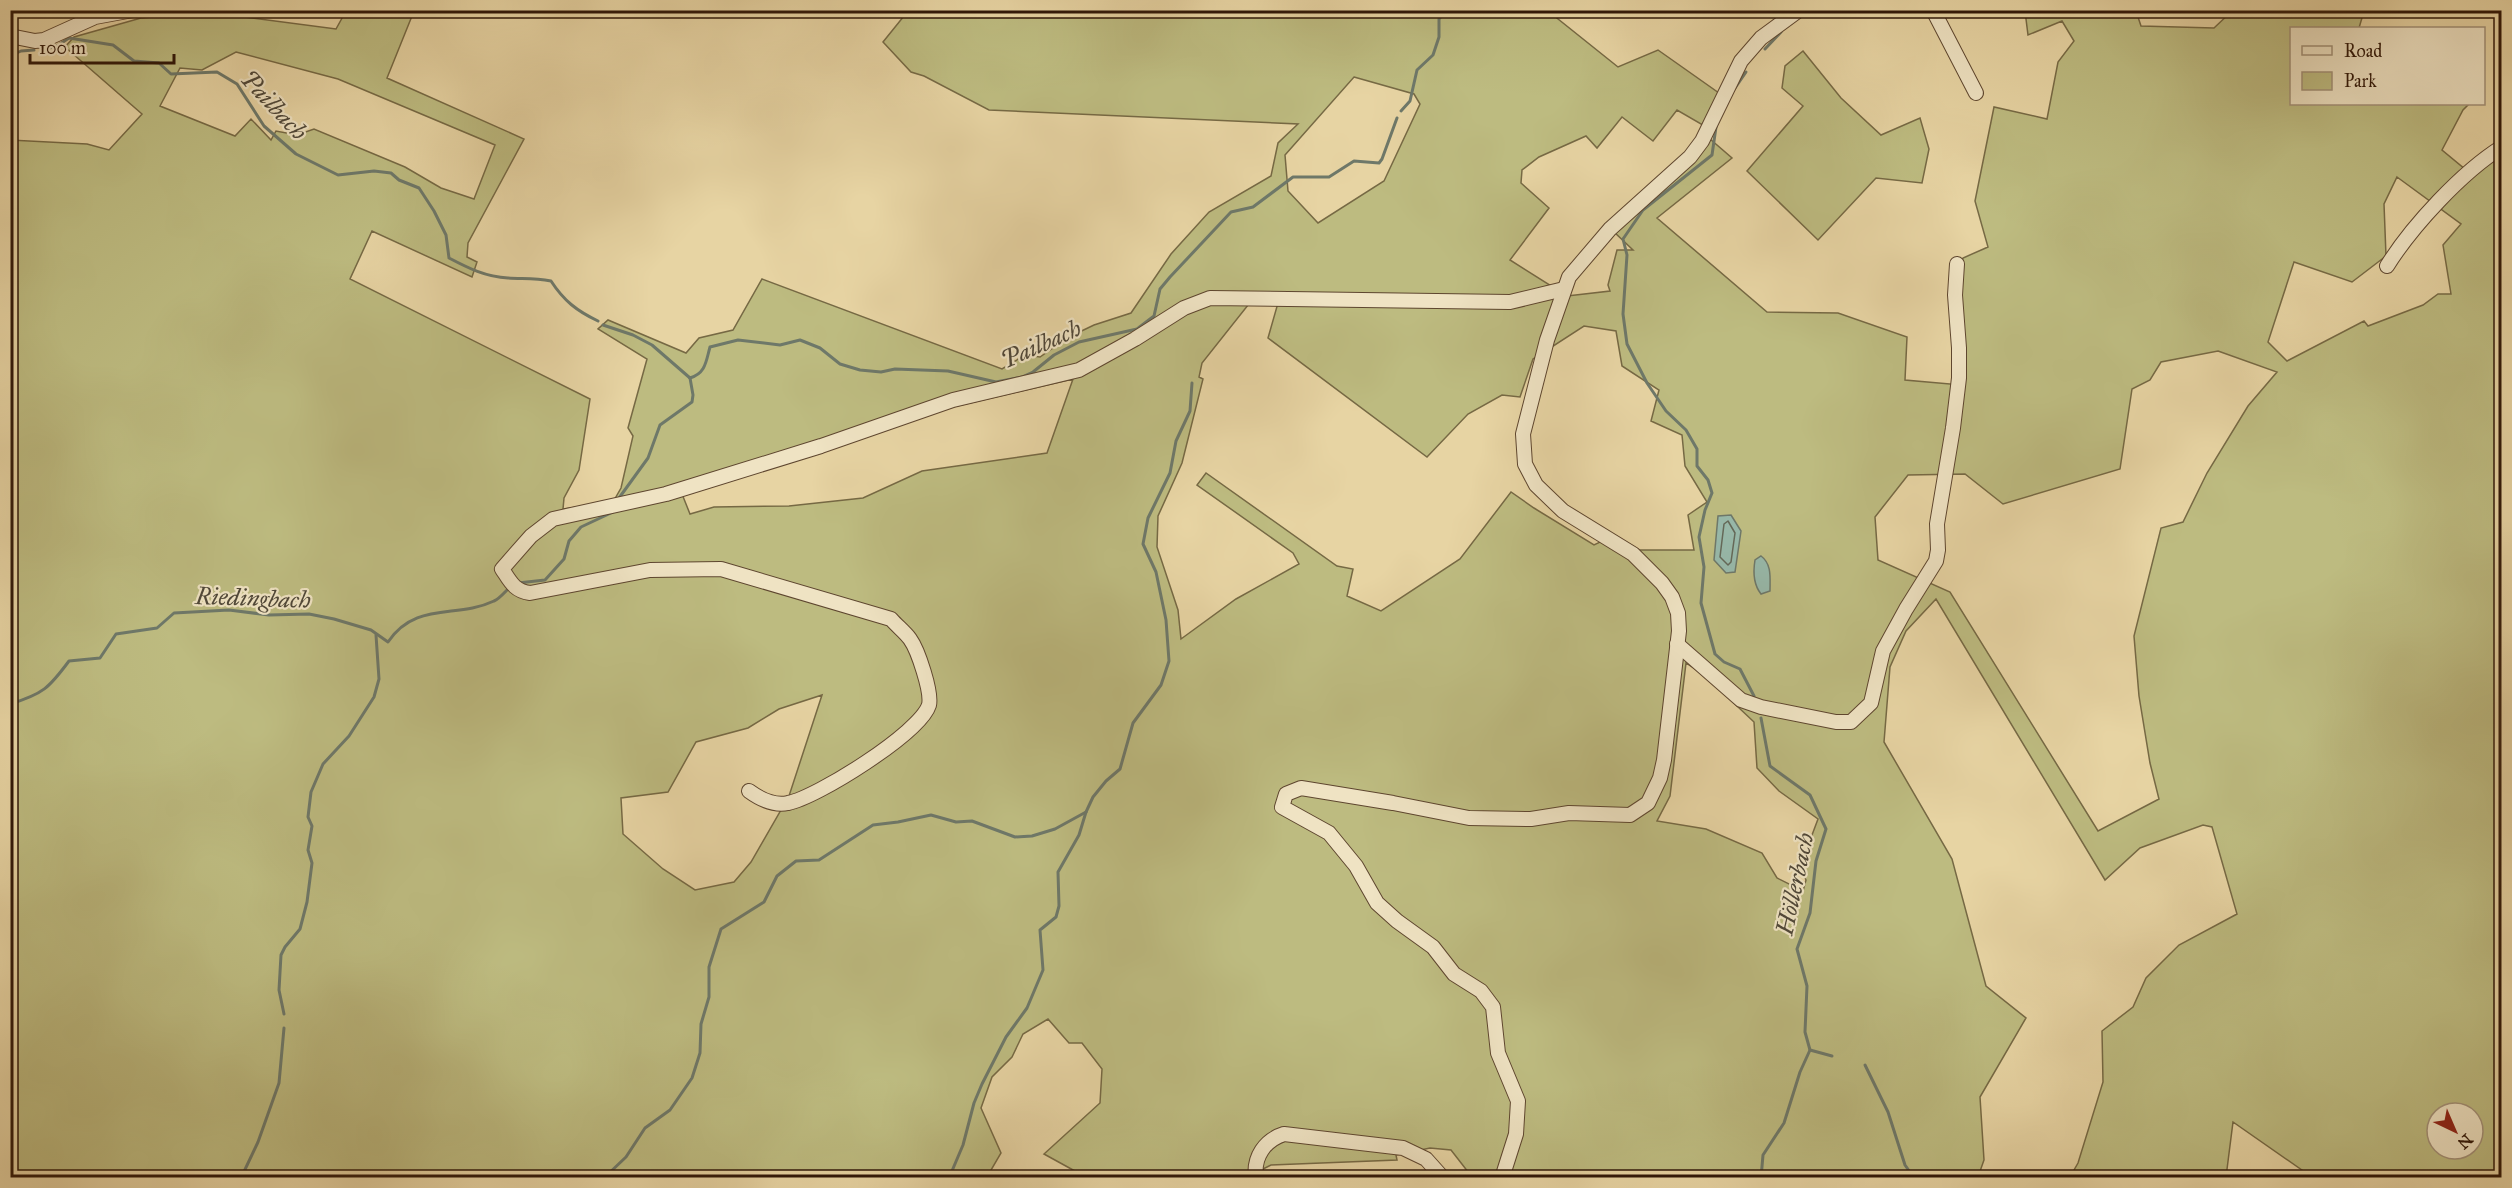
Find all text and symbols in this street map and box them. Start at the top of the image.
scale bar [30,27,174,65]
legend [2290,27,2485,105]
text: 100 m [39,37,86,59]
text: Road [2344,40,2382,62]
water label: Pailbach [234,64,314,146]
text: Park [2344,70,2377,92]
water label: Pailbach [996,313,1086,375]
water label: Riedingbach [194,581,312,615]
water label: Höllerbach [1769,830,1821,939]
north arrow [2425,1101,2485,1161]
text: N [2453,1130,2477,1153]

